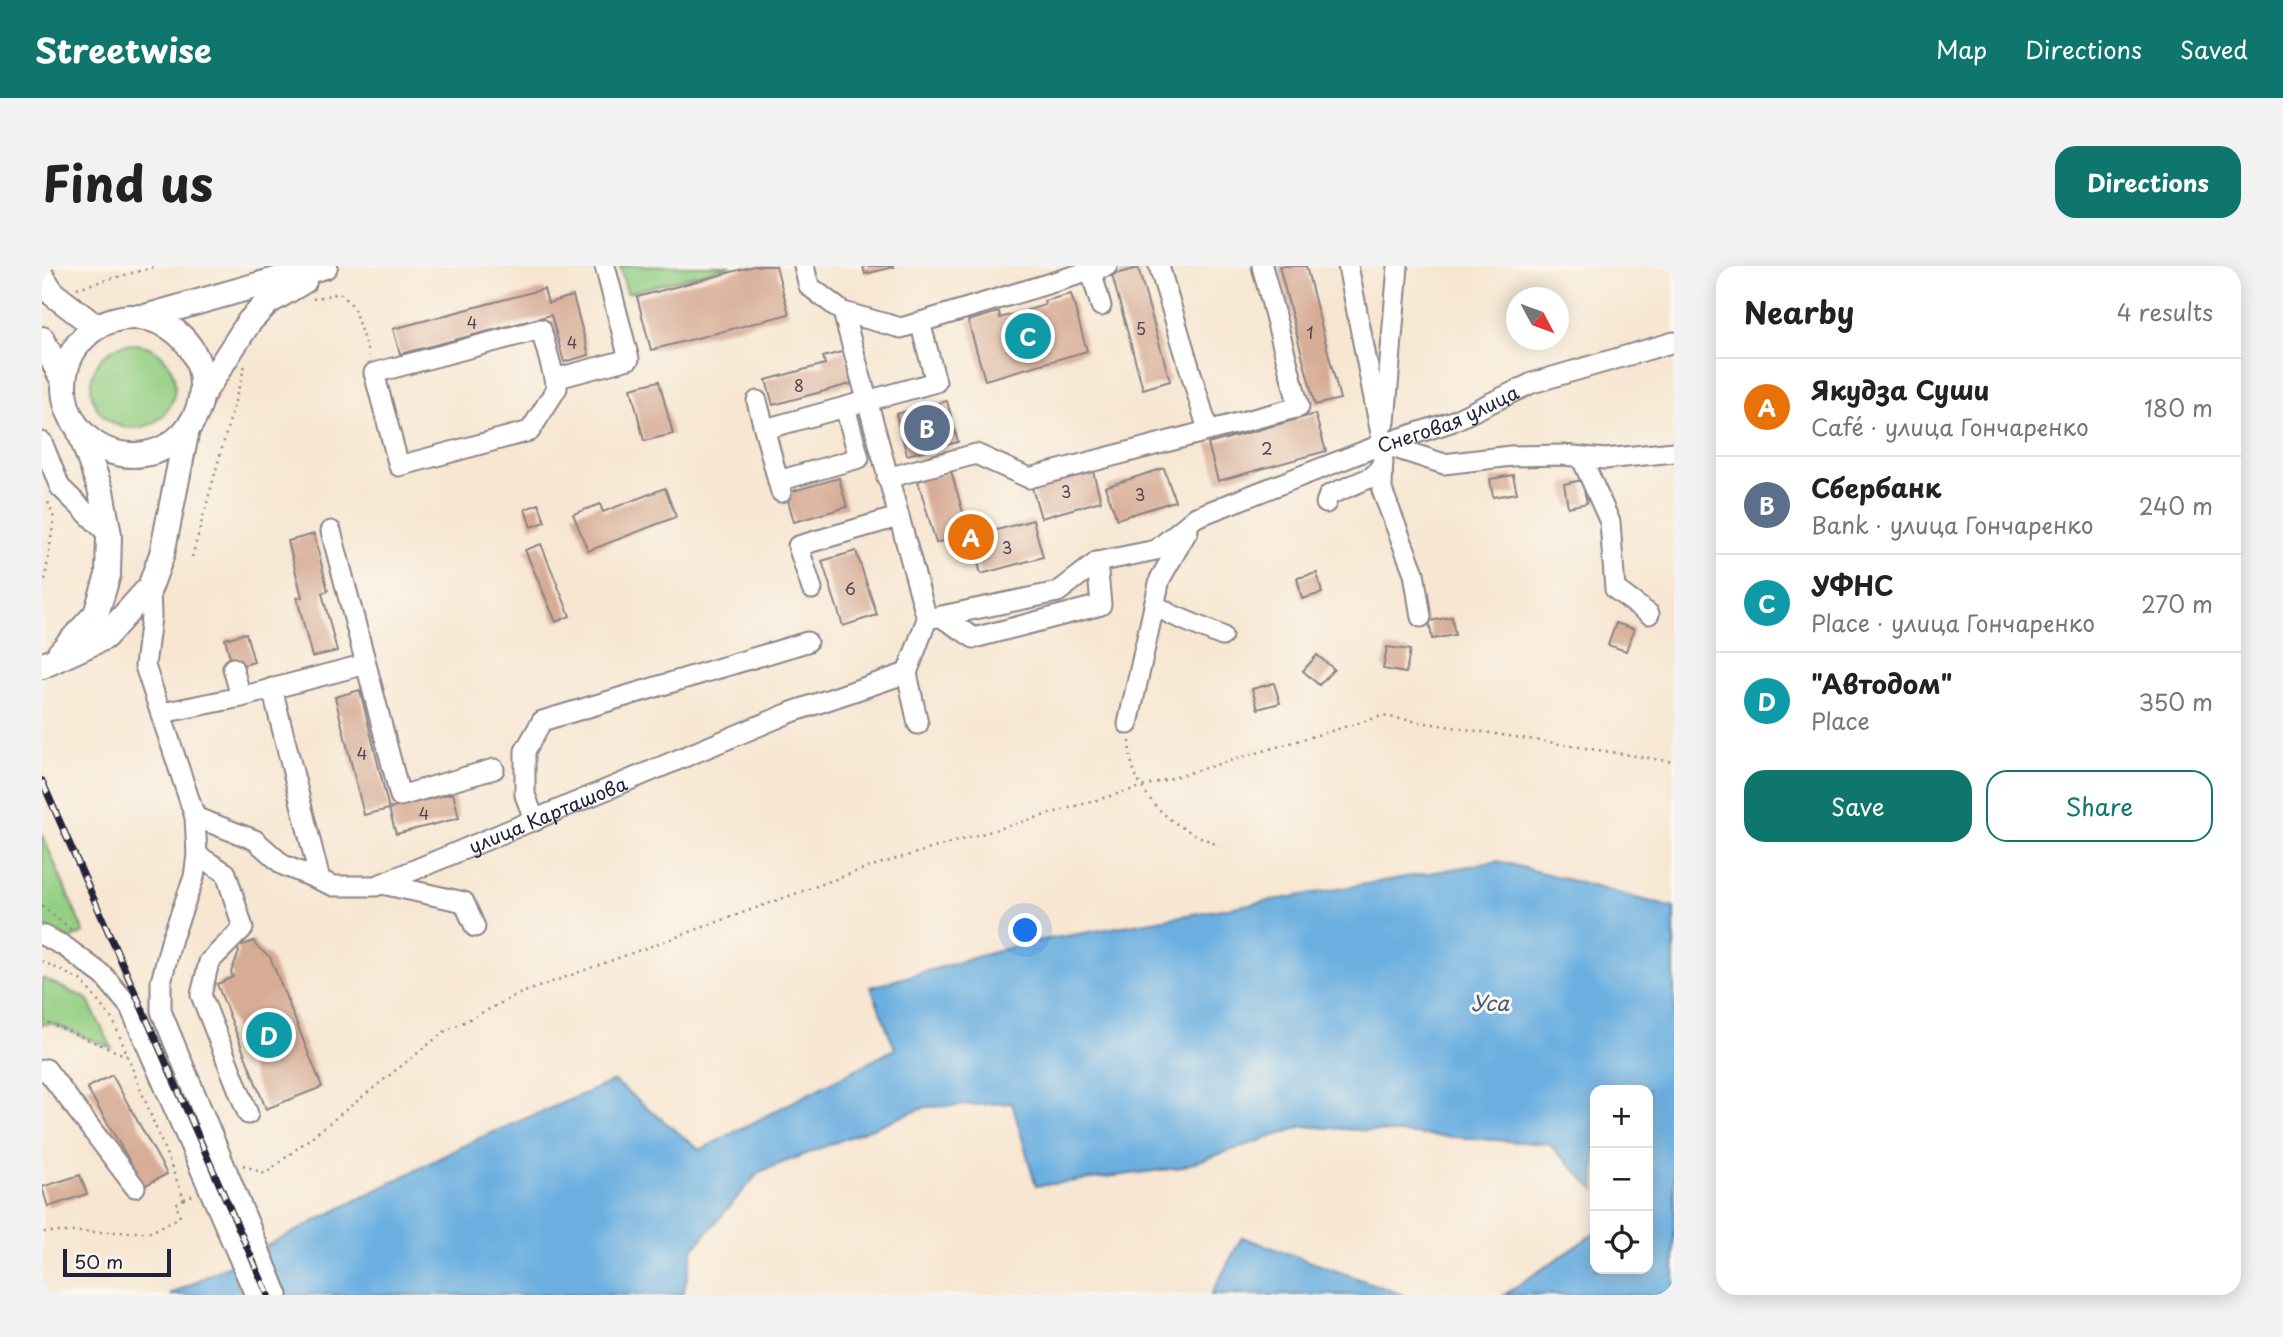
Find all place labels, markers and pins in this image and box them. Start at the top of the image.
pin: C [1005,310,1051,362]
pin: B [904,402,950,454]
pin: A [948,511,994,563]
pin: D [246,1009,292,1061]

